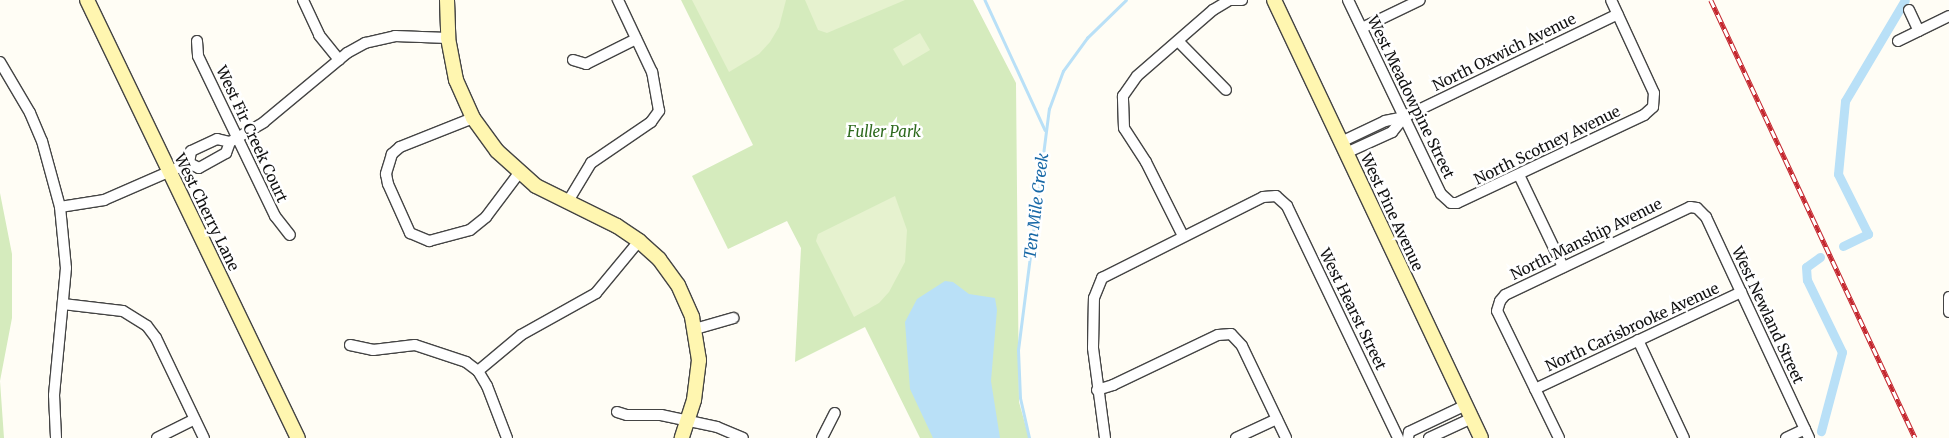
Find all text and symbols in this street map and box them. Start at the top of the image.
street label: North Oxwich Avenue [1429,9,1579,95]
street label: West Meadowpine Street [1364,13,1458,181]
street label: West Fir Creek Court [212,63,292,205]
street label: North Scotney Avenue [1471,102,1623,188]
park label: Fuller Park [847,123,921,141]
street label: West Cherry Lane [171,150,243,274]
street label: West Pine Avenue [1357,150,1427,274]
water label: Ten Mile Creek [1020,152,1052,260]
street label: North Manship Avenue [1507,195,1665,283]
street label: West Newland Street [1728,244,1808,386]
street label: West Hearst Street [1316,245,1390,373]
street label: North Carisbrooke Avenue [1542,279,1722,375]

